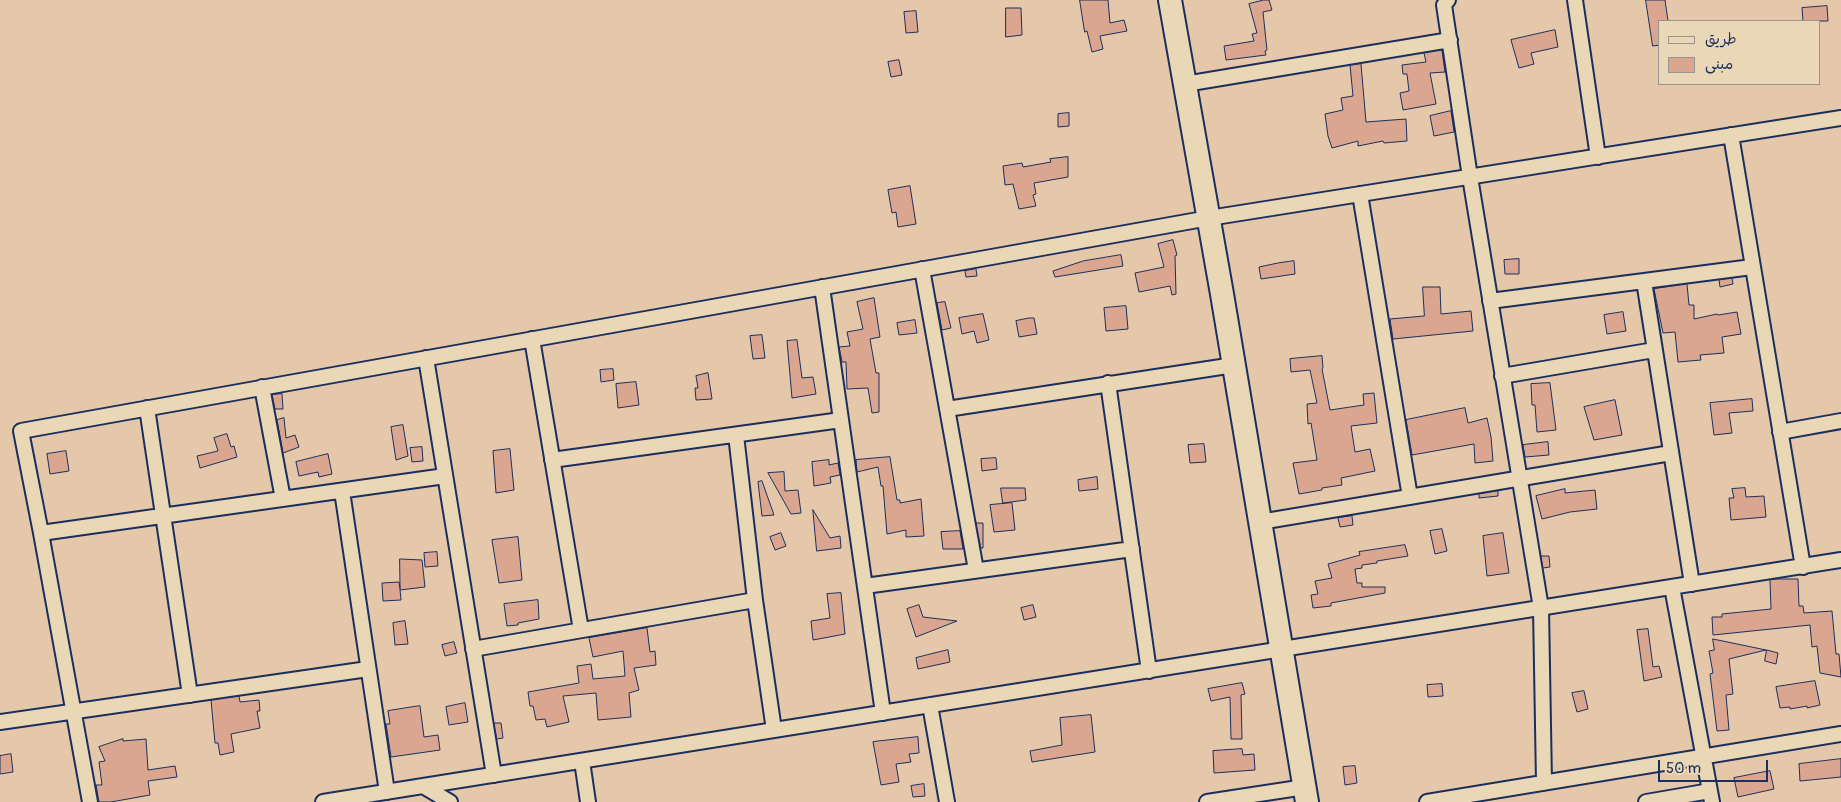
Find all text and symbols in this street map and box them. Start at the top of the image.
legend [1658,20,1821,85]
text: طريق [1705,30,1737,49]
text: مبنى [1705,55,1733,74]
scale bar [1661,750,1771,782]
text: 50 m [1666,759,1701,778]

